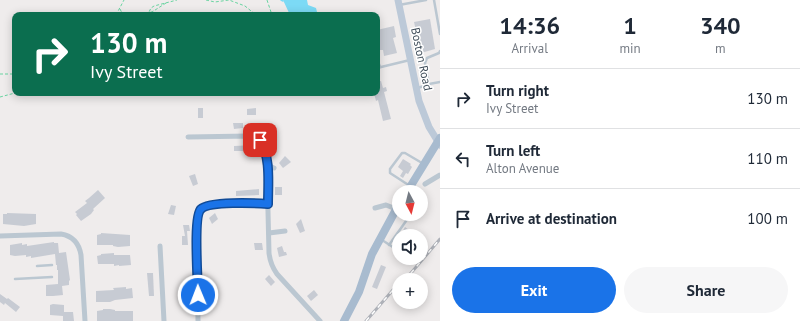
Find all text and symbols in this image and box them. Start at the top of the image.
text: 14:36 [499,10,560,41]
text: 1 [623,10,637,41]
text: 340 [700,10,741,41]
text: 130 m [90,24,167,61]
street label: Boston Road [408,26,436,92]
icon: right [24,28,76,80]
text: Arrival [512,40,548,57]
text: min [619,40,641,57]
text: m [715,40,726,57]
text: Ivy Street [90,60,163,83]
text: Turn right [486,81,549,100]
icon: right [452,88,474,110]
text: 130 m [747,89,788,108]
text: Ivy Street [486,100,538,117]
pin [243,123,277,157]
icon: arrive [249,129,271,151]
text: Turn left [486,141,540,160]
icon: left [452,148,474,170]
text: 110 m [747,149,788,168]
text: Alton Avenue [486,160,559,177]
north arrow [392,185,428,221]
map controls [392,185,428,309]
icon: arrive [452,208,474,230]
text: Arrive at destination [486,209,617,228]
text: 100 m [747,209,788,228]
button: sound [392,229,428,265]
button: Exit [452,267,616,313]
button: Share [624,267,788,313]
button: + [392,273,428,309]
position arrow [177,274,219,316]

